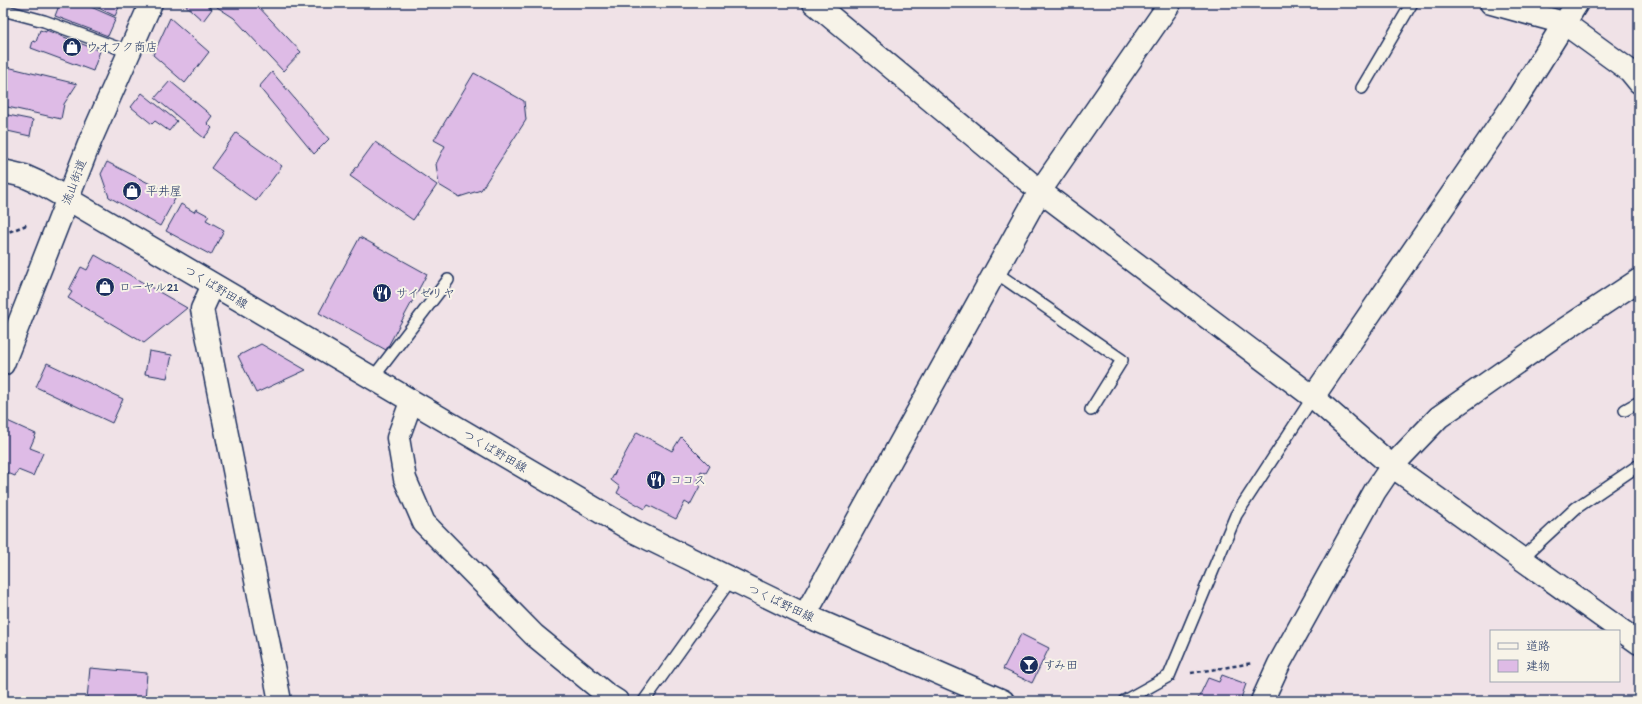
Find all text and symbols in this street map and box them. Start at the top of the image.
shop icon: ウオフク商店 [61,36,83,58]
place label: ウオフク商店 [86,40,158,54]
street label: 流山街道 [59,157,89,207]
shop icon: 平井屋 [121,180,143,202]
place label: 平井屋 [146,184,182,198]
street label: つくば野田線 [182,262,250,312]
shop icon: ローヤル21 [94,276,116,298]
place label: ローヤル21 [119,280,179,294]
restaurant icon: サイゼリヤ [371,282,393,304]
place label: サイゼリヤ [396,286,455,300]
street label: つくば野田線 [460,427,530,475]
restaurant icon: ココス [645,469,667,491]
place label: ココス [670,473,706,487]
street label: つくば野田線 [745,581,817,625]
legend [1490,630,1620,682]
text: 道路 [1526,639,1550,653]
bar icon: すみ田 [1018,654,1040,676]
place label: すみ田 [1043,658,1078,672]
text: 建物 [1526,659,1550,673]

